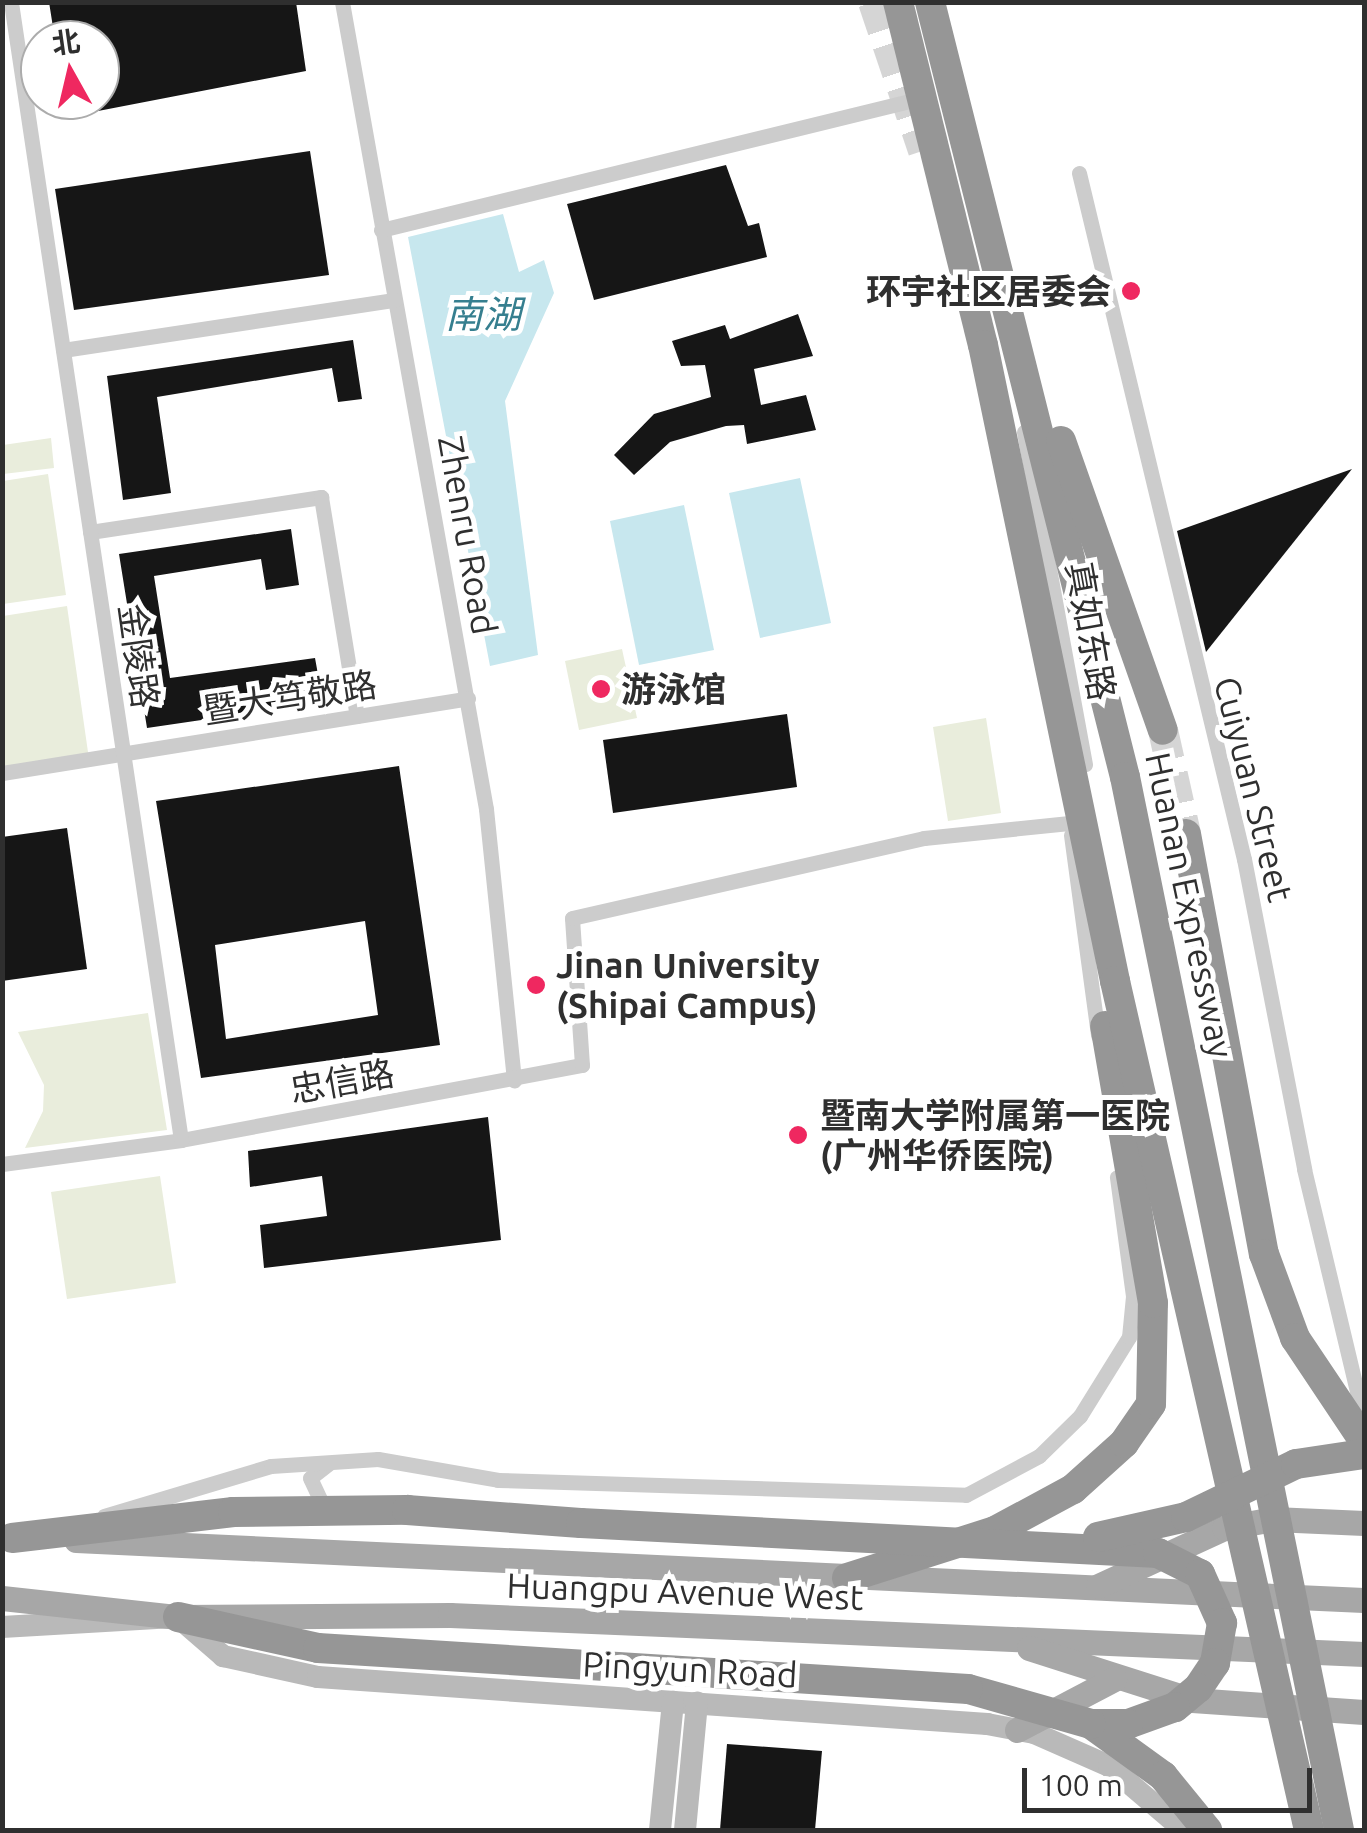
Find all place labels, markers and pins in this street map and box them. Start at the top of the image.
place label: 环宇社区居委会 [866,270,1111,312]
marker: 环宇社区居委会 [1120,280,1142,302]
place label: 游泳馆 [621,668,726,710]
marker: 游泳馆 [590,678,612,700]
place label: Jinan University (Shipai Campus) [556,944,820,1026]
marker: Jinan University (Shipai Campus) [525,974,547,996]
place label: 暨南大学附属第一医院 (广州华侨医院) [820,1094,1170,1176]
marker: 暨南大学附属第一医院 (广州华侨医院) [785,1122,811,1148]

